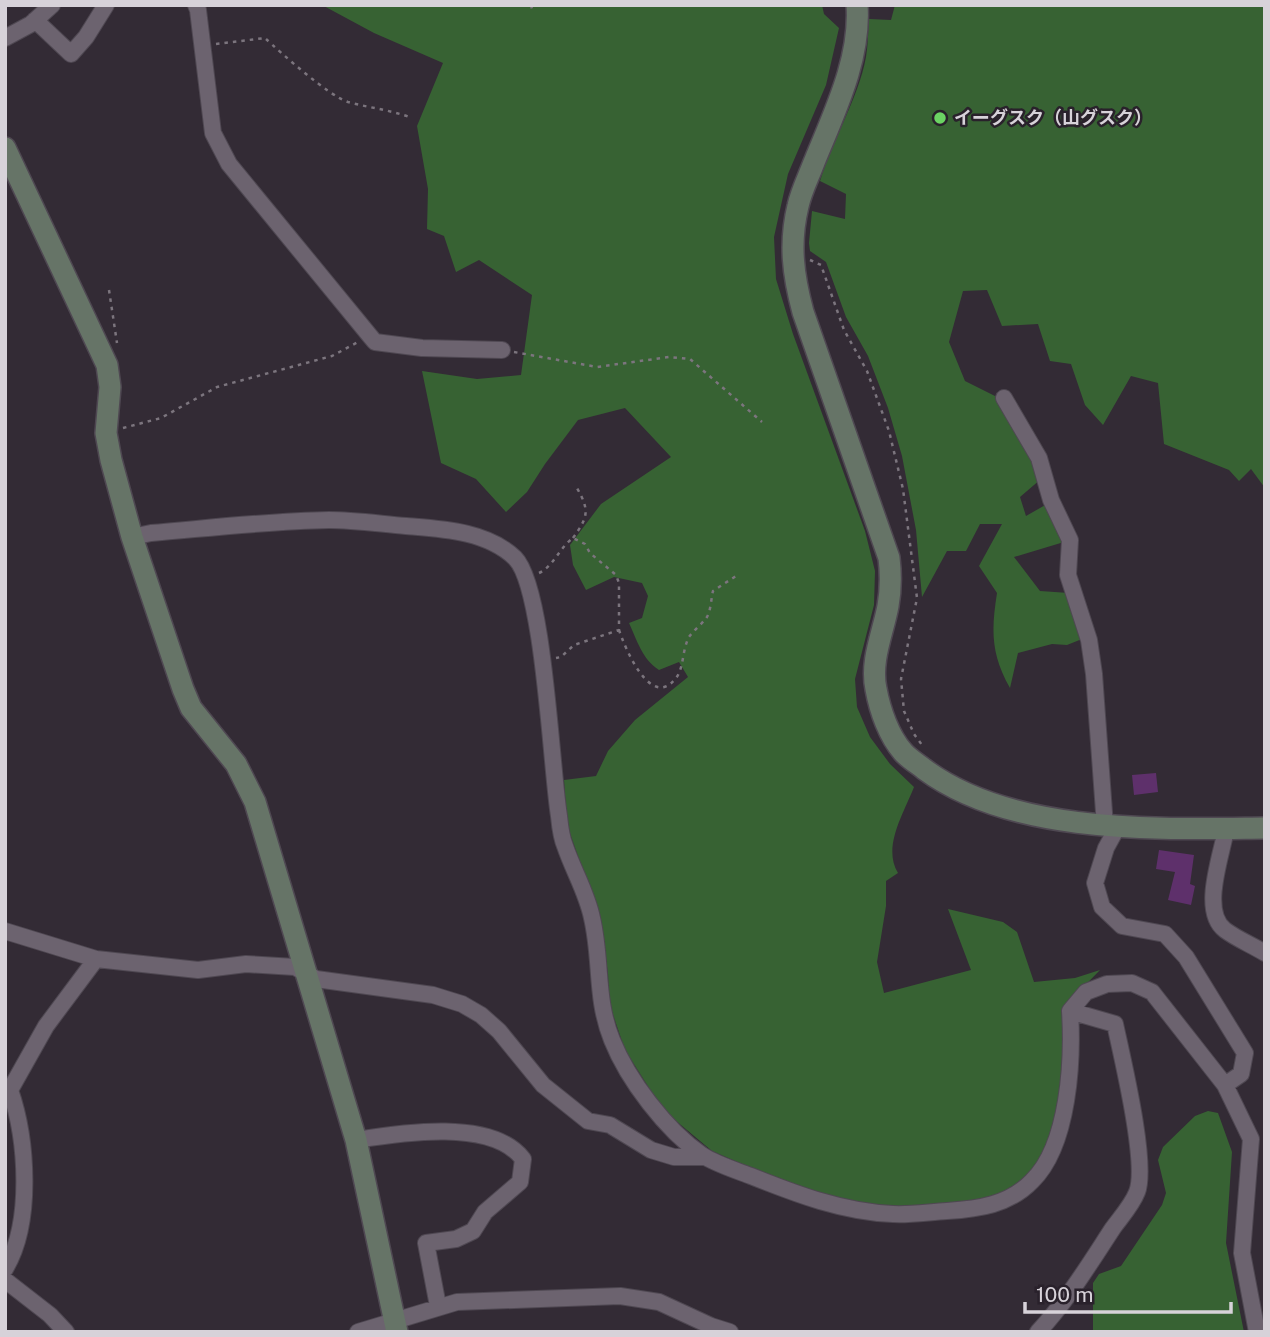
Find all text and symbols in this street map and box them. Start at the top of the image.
place label: イーグスク（山グスク） [954,107,1152,128]
marker: イーグスク（山グスク） [932,110,948,126]
scale bar [1025,1270,1232,1314]
text: 100 m [1036,1282,1093,1307]

